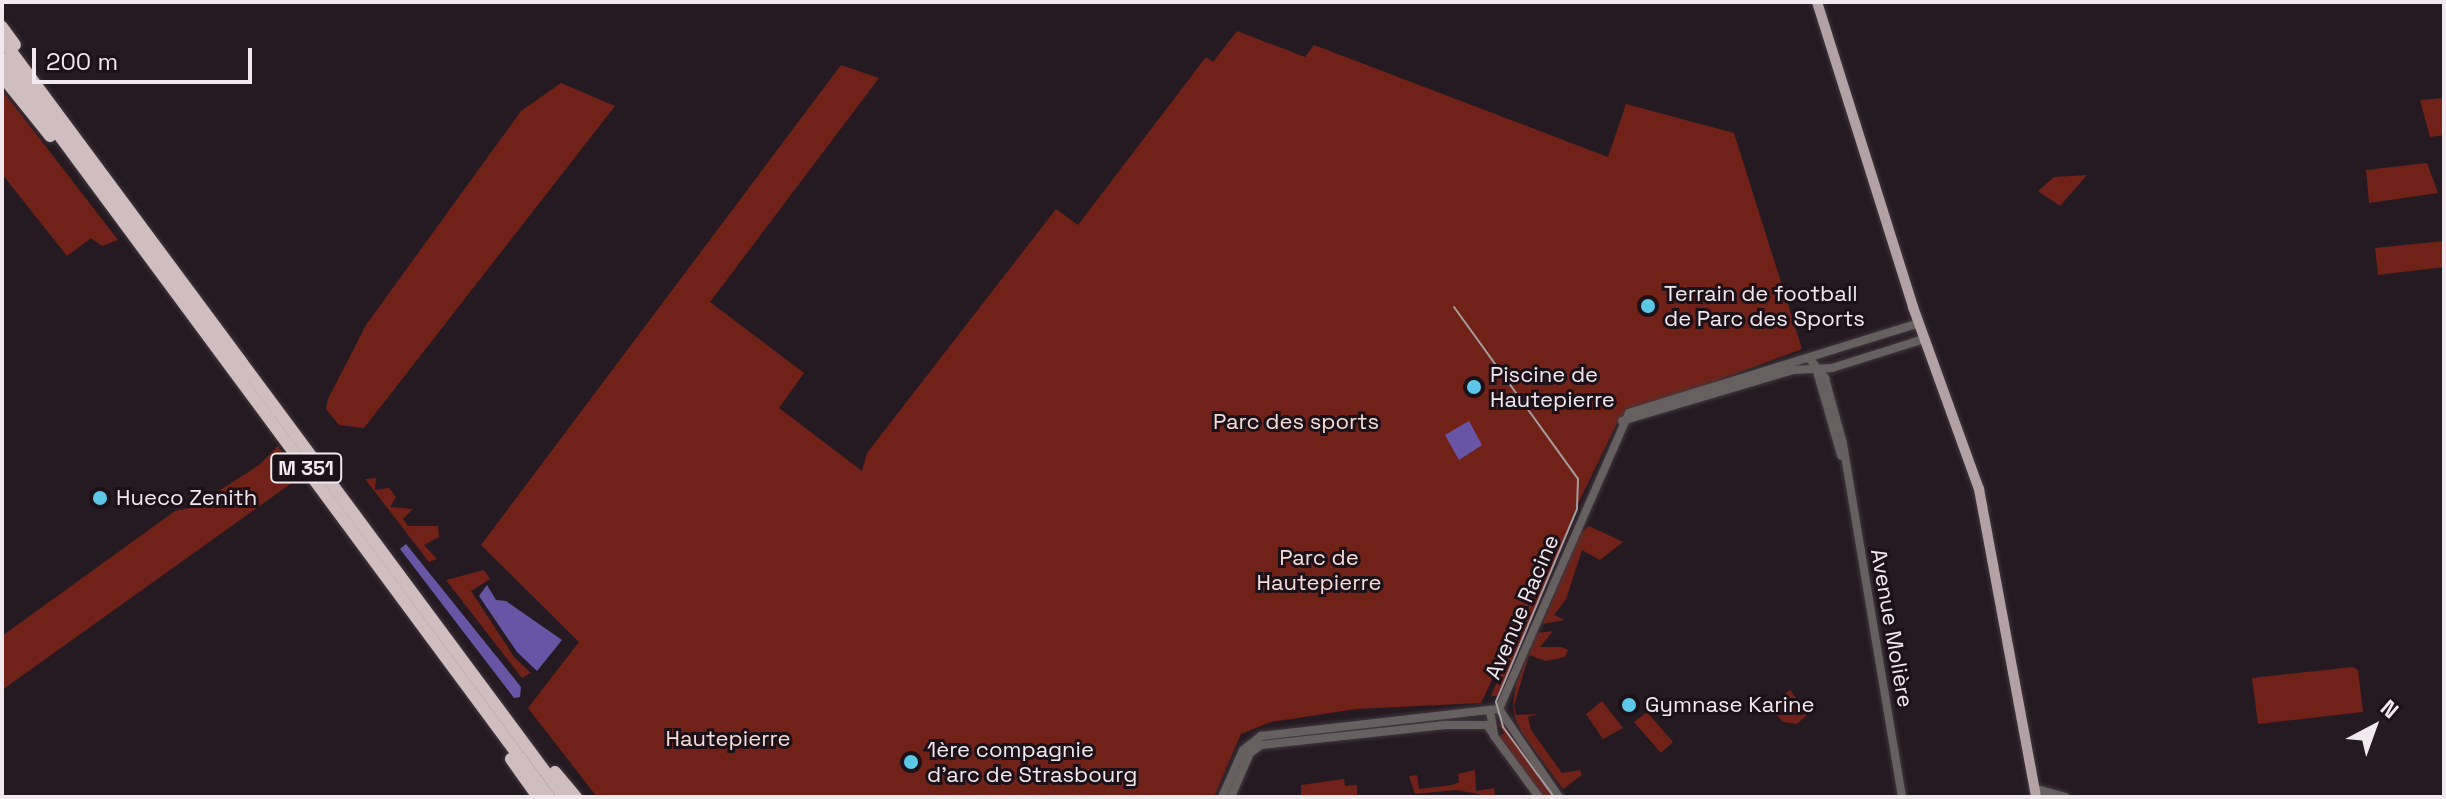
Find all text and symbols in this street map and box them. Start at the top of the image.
scale bar [36,32,256,82]
text: 200 m [46,46,118,77]
place label: Terrain de football de Parc des Sports [1664,280,1865,332]
marker: Terrain de football de Parc des Sports [1639,297,1657,315]
place label: Piscine de Hautepierre [1490,361,1615,412]
marker: Piscine de Hautepierre [1465,378,1483,396]
park label: Parc des sports [1213,409,1379,435]
road number: M 351 [270,452,342,484]
place label: Hueco Zenith [116,485,257,511]
marker: Hueco Zenith [91,489,109,507]
street label: Avenue Racine [1480,531,1564,683]
park label: Parc de Hautepierre [1257,544,1381,596]
street label: Avenue Molière [1865,547,1919,709]
north arrow [2334,687,2414,767]
place label: Gymnase Karine [1645,692,1814,718]
text: N [2375,693,2404,724]
marker: Gymnase Karine [1620,696,1638,714]
park label: Hautepierre [666,726,790,752]
place label: 1ère compagnie d'arc de Strasbourg [927,736,1137,788]
marker: 1ère compagnie d'arc de Strasbourg [902,753,920,771]

